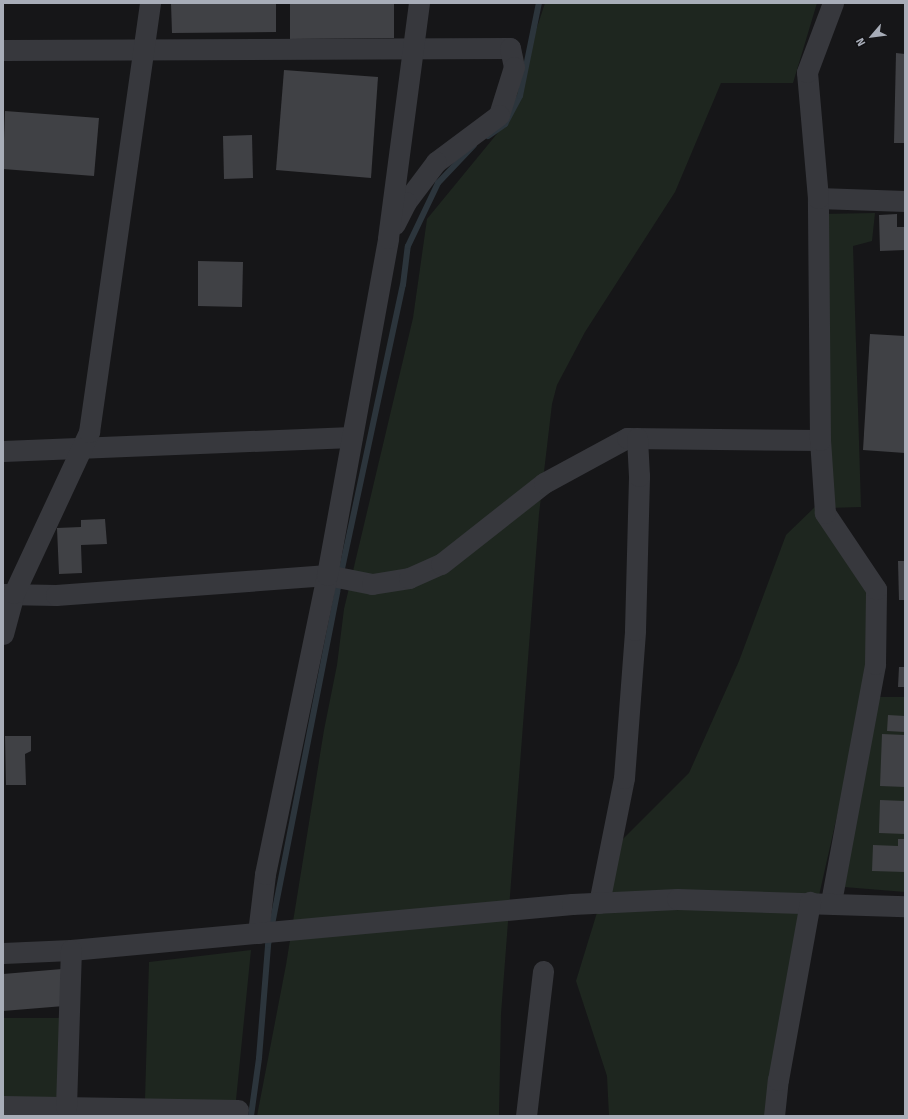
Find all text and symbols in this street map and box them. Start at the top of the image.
north arrow [852,16,892,56]
text: N [854,36,868,48]

